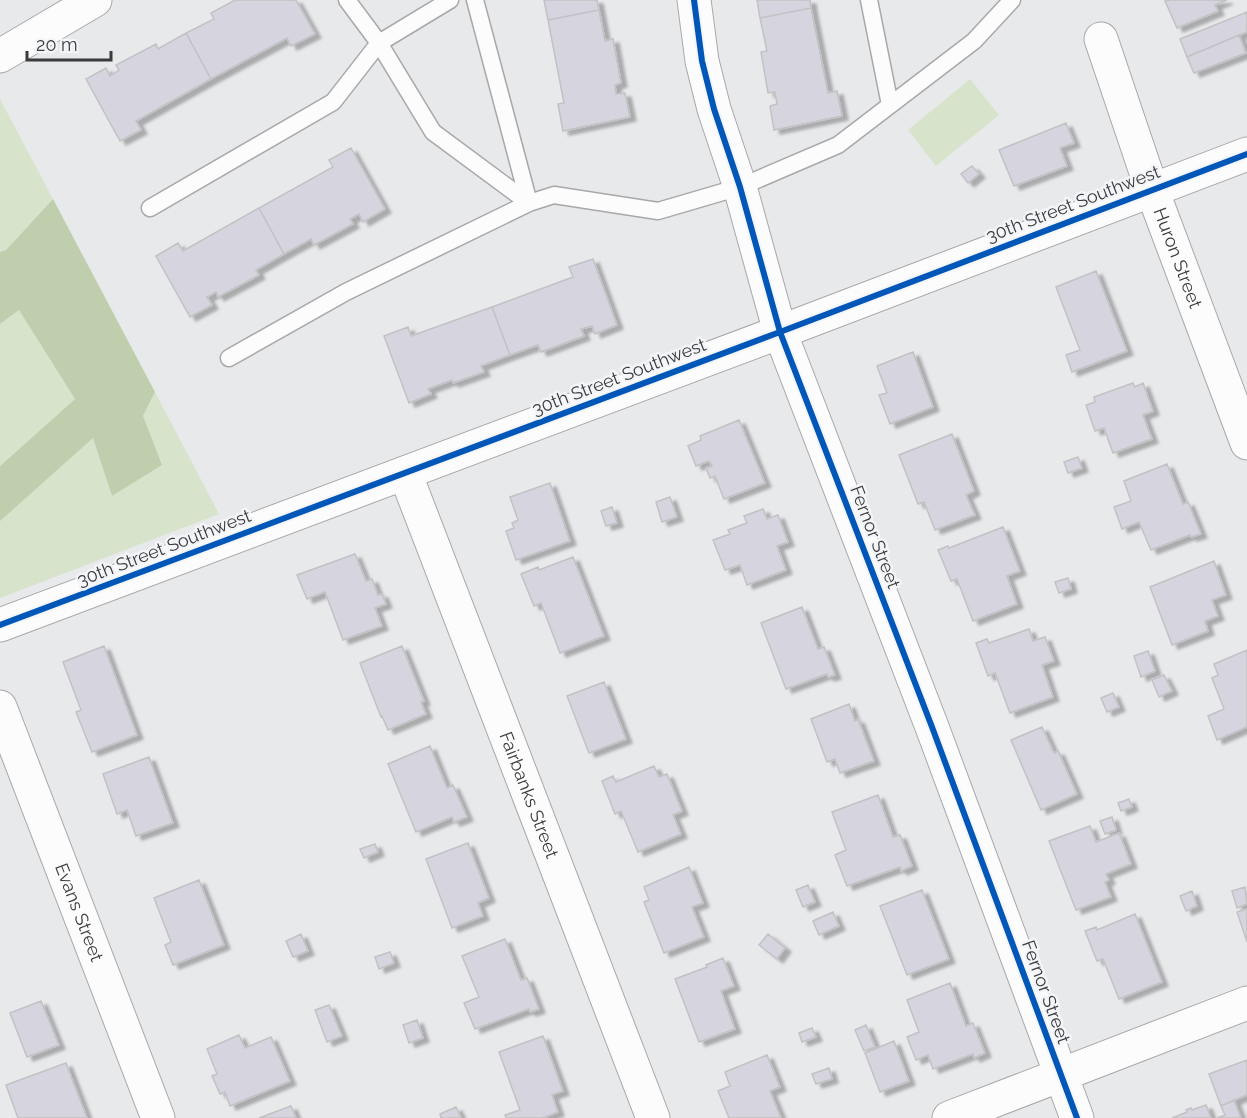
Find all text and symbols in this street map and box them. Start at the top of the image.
scale bar [27,24,111,62]
text: 20 m [36,34,78,55]
street label: 30th Street Southwest [983,161,1163,246]
street label: Huron Street [1150,205,1206,311]
street label: 30th Street Southwest [529,334,709,419]
street label: Fernor Street [846,482,905,591]
street label: 30th Street Southwest [74,505,254,590]
street label: Fairbanks Street [495,729,563,861]
street label: Evans Street [51,860,108,964]
street label: Fernor Street [1018,937,1075,1046]

